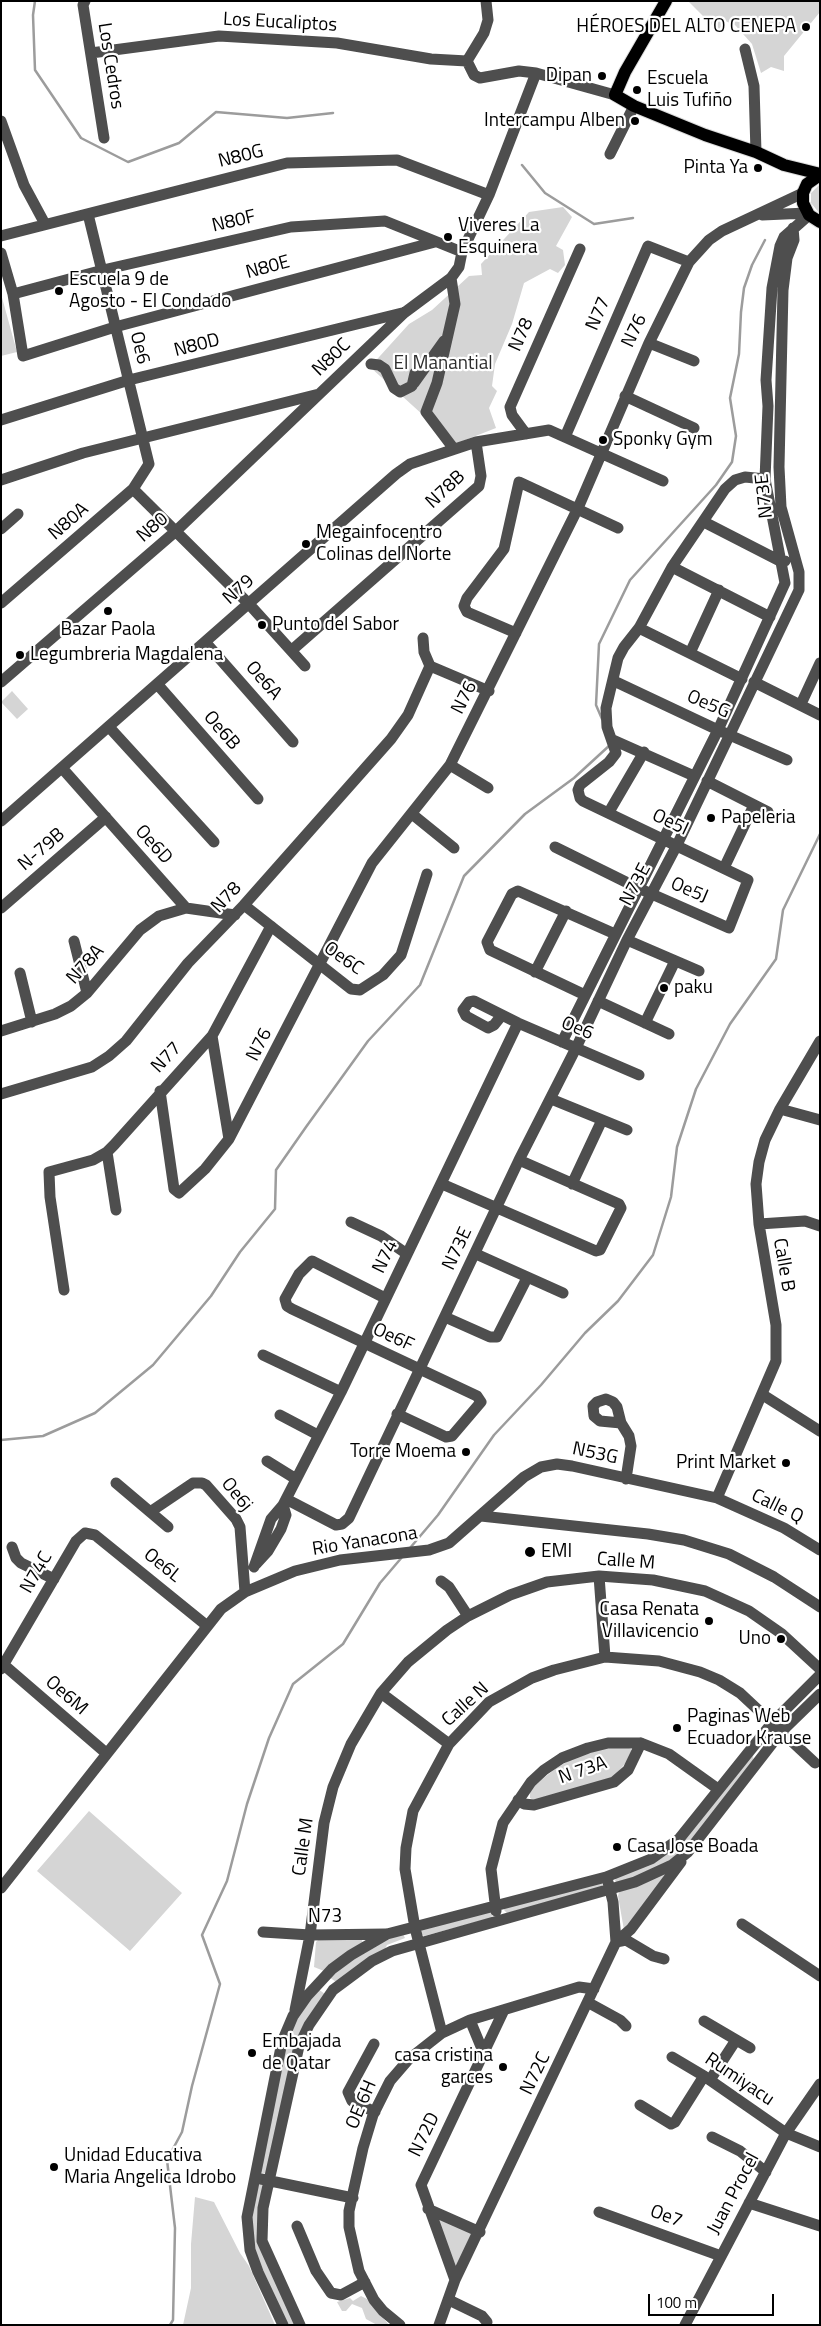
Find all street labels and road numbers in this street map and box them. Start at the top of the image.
street label: Los Eucaliptos [222,9,338,37]
street label: Los Cedros [92,21,128,111]
street label: N80G [216,140,266,174]
street label: N80F [210,206,258,238]
street label: N80E [243,251,293,285]
street label: N77 [582,294,616,334]
street label: N76 [617,311,653,351]
street label: N78 [505,315,539,355]
street label: Oe6 [124,329,154,367]
street label: N80D [172,329,222,363]
street label: N80C [308,334,356,382]
street label: N78B [421,466,471,514]
street label: N73E [751,473,779,519]
street label: N80A [44,498,94,546]
street label: N80 [133,508,173,548]
street label: N79 [219,570,259,610]
street label: Oe6A [240,657,286,705]
street label: N76 [447,678,483,718]
street label: Oe5G [683,686,733,724]
street label: Oe6B [198,707,244,755]
street label: Oe5I [648,805,692,841]
street label: Oe6D [129,821,177,869]
street label: N-79B [14,824,70,876]
street label: N73E [615,860,657,910]
street label: Oe5J [667,873,711,909]
street label: N78 [207,878,247,918]
street label: Oe6C [319,937,367,981]
street label: N78A [62,940,110,990]
street label: Oe6 [557,1012,597,1046]
street label: N76 [242,1025,278,1065]
street label: N77 [147,1038,187,1078]
street label: N73E [438,1224,478,1274]
street label: Calle B [767,1236,799,1294]
street label: N74 [368,1237,404,1277]
street label: Oe6F [369,1319,417,1357]
street label: N53G [570,1438,620,1470]
street label: Oe6j [216,1473,256,1517]
street label: Calle Q [747,1485,807,1529]
street label: Rio Yanacona [311,1522,419,1562]
street label: Oe6L [139,1544,185,1588]
street label: N74C [16,1548,58,1598]
street label: Calle M [596,1549,656,1575]
street label: Oe6M [40,1671,92,1721]
street label: Calle N [438,1678,494,1732]
street label: N 73A [556,1752,610,1790]
street label: Calle M [289,1817,319,1877]
street label: N73 [308,1906,342,1928]
street label: N72C [516,2049,556,2099]
street label: Rumiyacu [700,2049,778,2111]
street label: OE 6H [342,2077,382,2133]
street label: N72D [405,2109,445,2161]
street label: Juan Procel [703,2149,765,2239]
street label: Oe7 [647,2201,685,2233]

